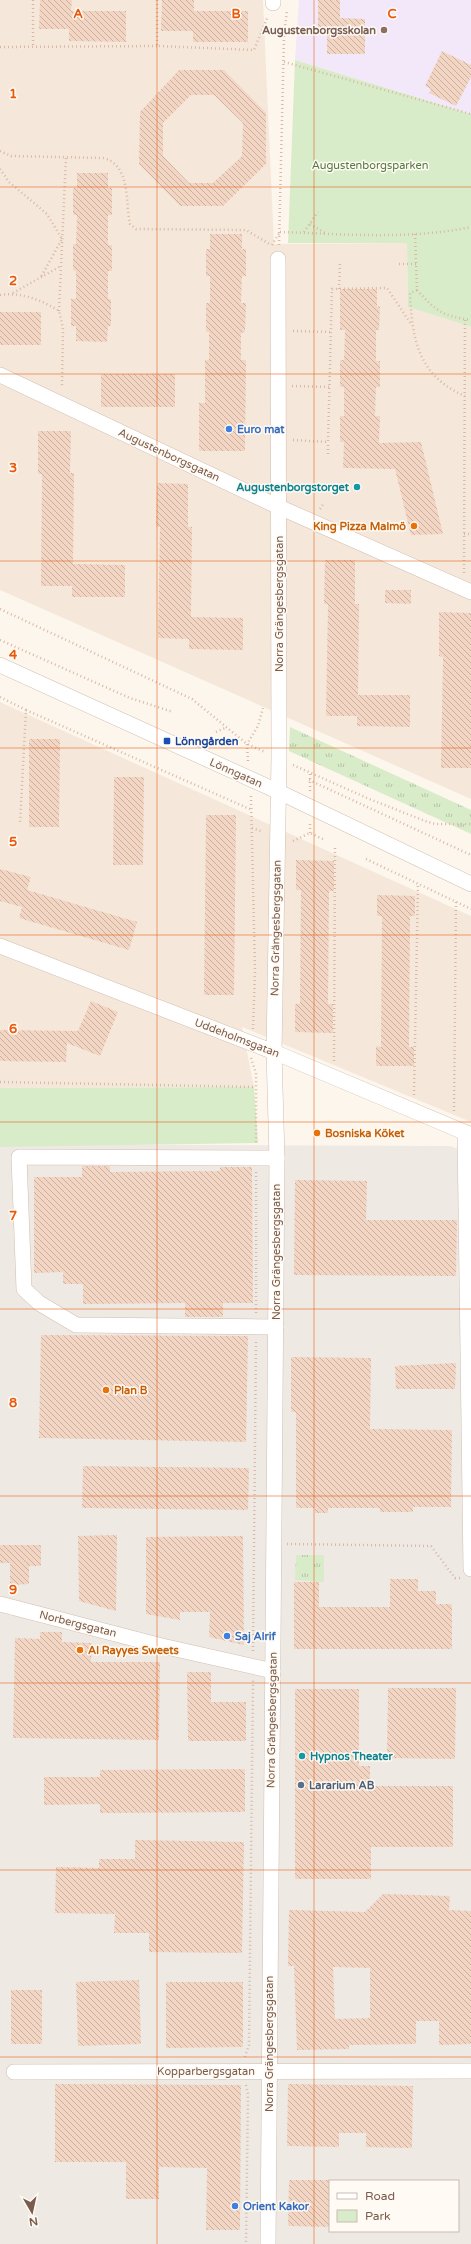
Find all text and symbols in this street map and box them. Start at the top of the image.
text: A [73,6,83,22]
text: B [231,6,241,22]
text: C [387,6,397,22]
place label: Augustenborgsskolan [262,24,376,38]
marker: Augustenborgsskolan [379,25,389,35]
text: 1 [9,86,17,102]
park label: Augustenborgsparken [312,159,428,172]
text: 2 [9,273,17,289]
place label: Euro mat [237,423,285,436]
marker: Euro mat [224,424,234,434]
street label: Augustenborgsgatan [116,426,222,484]
text: 3 [9,460,17,476]
place label: Augustenborgstorget [236,481,350,495]
marker: Augustenborgstorget [352,482,362,492]
place label: King Pizza Malmö [313,520,406,534]
marker: King Pizza Malmö [409,521,419,531]
street label: Norra Grängesbergsgatan [273,536,286,672]
text: 4 [9,647,18,663]
place label: Lönngården [175,735,239,749]
marker: Lönngården [162,736,172,746]
street label: Lönngatan [208,756,264,790]
text: 5 [9,834,17,850]
street label: Norra Grängesbergsgatan [268,860,284,996]
street label: Uddeholmsgatan [193,1016,281,1060]
text: 6 [9,1021,17,1037]
place label: Bosniska Köket [325,1127,405,1140]
marker: Bosniska Köket [312,1128,322,1138]
street label: Norra Grängesbergsgatan [270,1184,283,1320]
text: 7 [9,1208,17,1224]
place label: Plan B [114,1384,148,1397]
marker: Plan B [101,1385,111,1395]
text: 8 [9,1395,17,1411]
text: 9 [9,1582,17,1598]
street label: Norbergsgatan [38,1608,118,1640]
place label: Saj Alrif [235,1630,276,1644]
marker: Saj Alrif [222,1631,232,1641]
place label: Al Rayyes Sweets [88,1644,179,1658]
marker: Al Rayyes Sweets [75,1645,85,1655]
street label: Norra Grängesbergsgatan [264,1652,280,1788]
place label: Hypnos Theater [310,1750,394,1764]
marker: Hypnos Theater [297,1751,307,1761]
place label: Lararium AB [309,1779,375,1792]
marker: Lararium AB [296,1780,306,1790]
street label: Norra Grängesbergsgatan [263,1976,276,2112]
street label: Kopparbergsgatan [157,2065,255,2078]
legend [329,2180,459,2232]
text: Road [365,2189,395,2203]
north arrow [12,2192,52,2232]
place label: Orient Kakor [243,2200,310,2213]
marker: Orient Kakor [230,2201,240,2211]
text: Park [365,2209,391,2223]
text: N [28,2214,39,2228]

